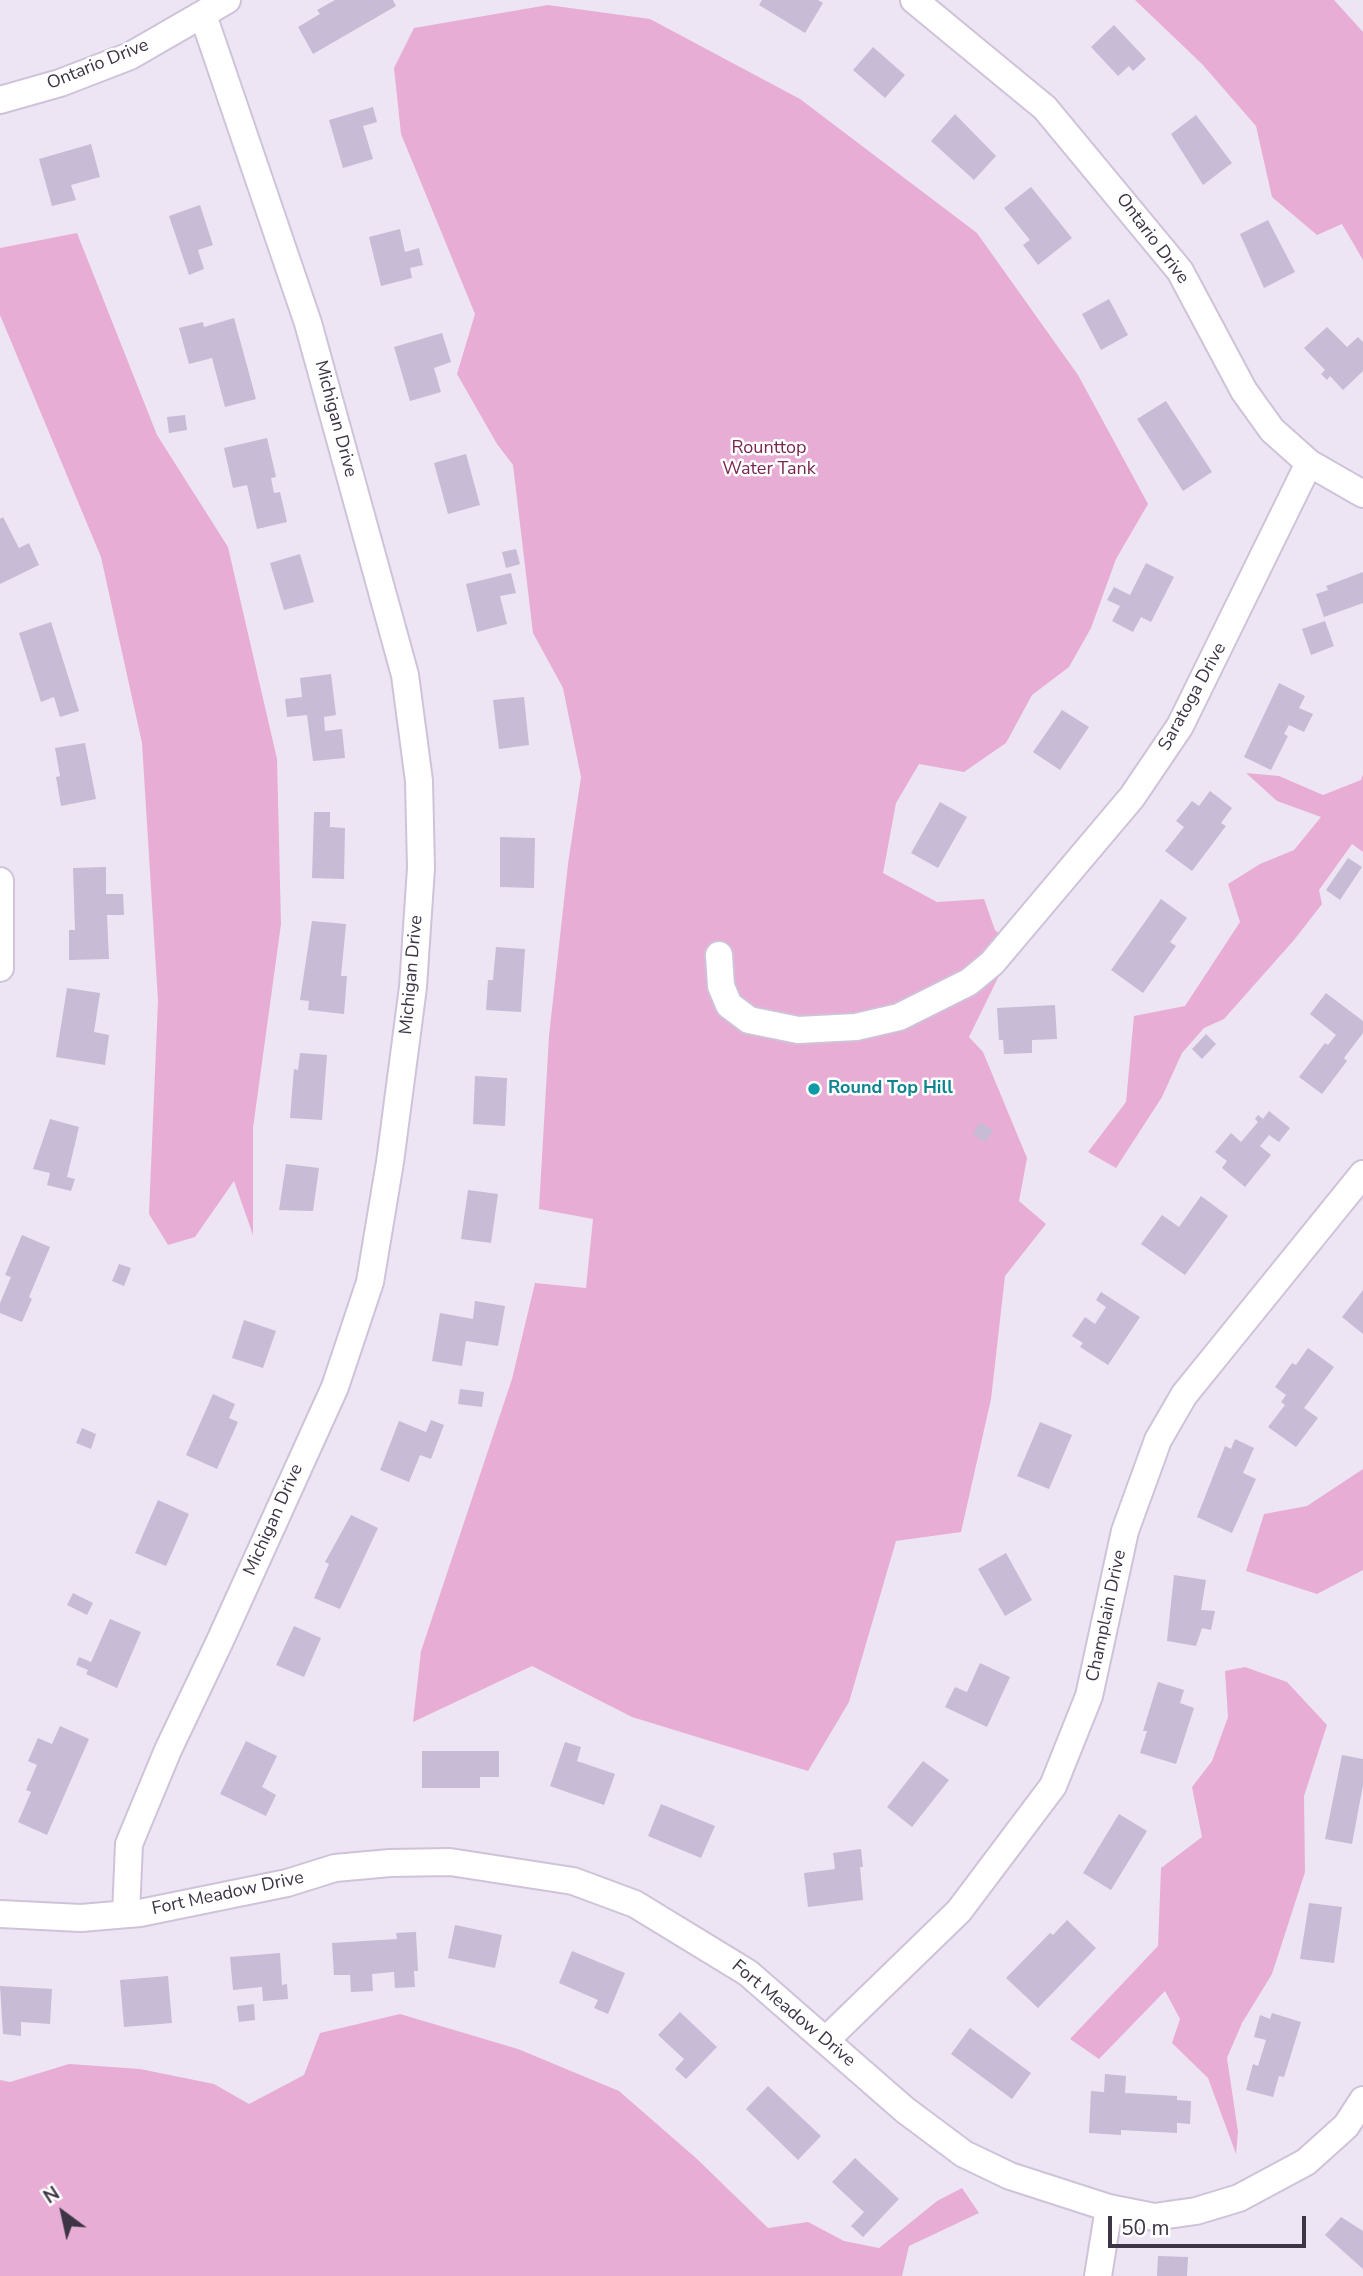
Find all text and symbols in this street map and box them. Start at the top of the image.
street label: Ontario Drive [44,35,152,95]
street label: Ontario Drive [1111,189,1193,289]
street label: Michigan Drive [309,358,361,480]
park label: Rounttop Water Tank [722,438,816,480]
street label: Saratoga Drive [1154,639,1232,755]
street label: Michigan Drive [396,914,428,1036]
place label: Round Top Hill [828,1078,953,1100]
marker: Round Top Hill [806,1081,822,1097]
street label: Michigan Drive [240,1461,308,1579]
street label: Champlain Drive [1082,1548,1132,1684]
street label: Fort Meadow Drive [150,1867,306,1921]
street label: Fort Meadow Drive [727,1956,859,2072]
north arrow [28,2178,98,2248]
text: N [39,2181,65,2210]
scale bar [1111,2202,1309,2246]
text: 50 m [1121,2214,1170,2242]

